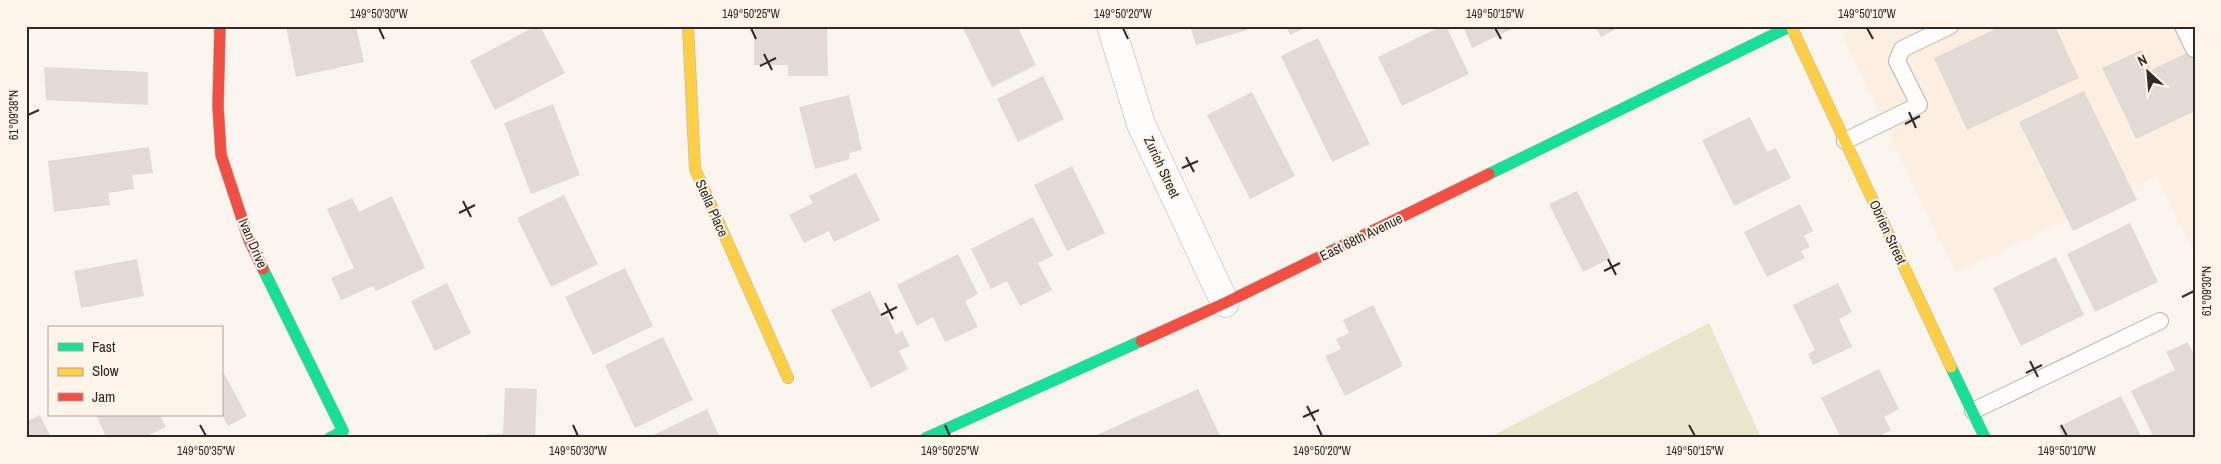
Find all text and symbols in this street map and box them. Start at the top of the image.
text: 149°50'30"W [350,6,409,22]
text: 149°50'25"W [722,6,781,22]
text: 149°50'20"W [1094,6,1153,22]
text: 149°50'15"W [1466,6,1525,22]
text: 149°50'10"W [1838,6,1897,22]
north arrow [2124,48,2174,98]
text: N [2135,50,2150,70]
text: 61°09'38"N [6,90,22,140]
street label: Zurich Street [1140,133,1184,201]
street label: Stella Place [691,177,733,239]
street label: Obrien Street [1865,197,1911,267]
street label: East 68th Avenue [1317,209,1405,265]
street label: Ivan Drive [234,215,272,271]
text: 61°09'30"N [2199,266,2215,316]
legend [48,326,222,416]
text: Fast [92,336,116,357]
text: Slow [92,360,119,381]
text: Jam [92,386,115,407]
text: 149°50'35"W [177,443,236,459]
text: 149°50'30"W [549,443,608,459]
text: 149°50'25"W [921,443,980,459]
text: 149°50'20"W [1293,443,1352,459]
text: 149°50'15"W [1666,443,1725,459]
text: 149°50'10"W [2038,443,2097,459]

